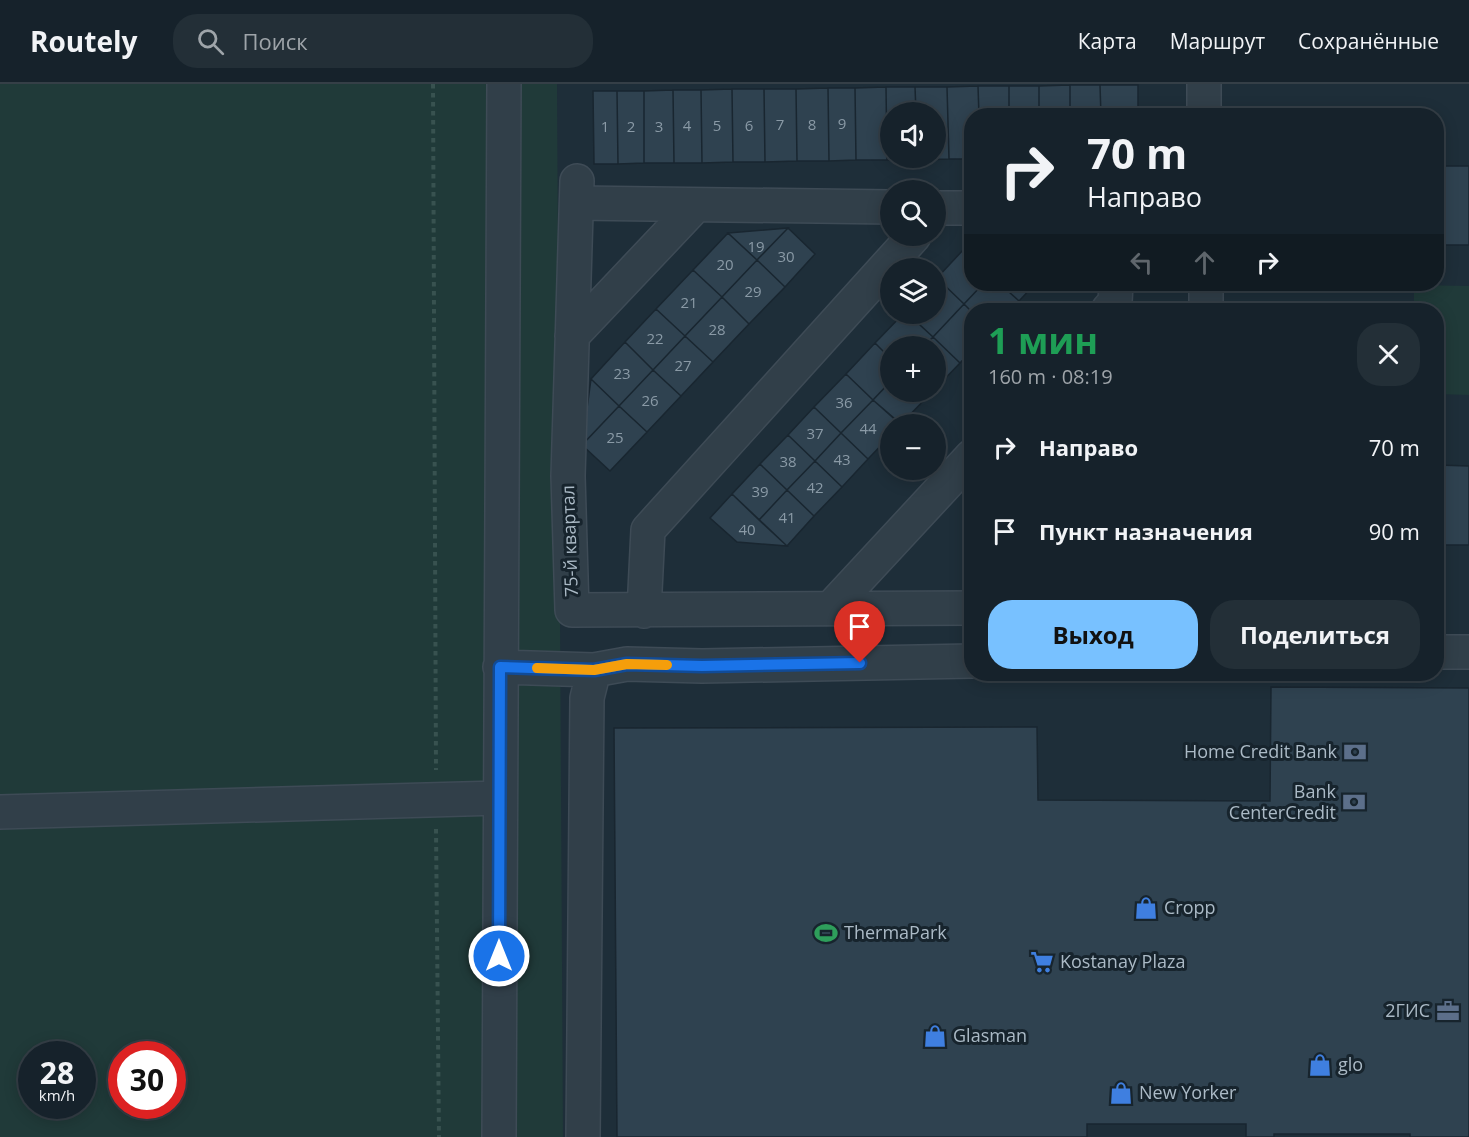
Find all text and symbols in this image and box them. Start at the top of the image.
search box [173,14,593,68]
text: Routely [30,22,137,60]
icon: search [194,25,227,58]
text: Поиск [242,26,308,56]
text: Карта [1078,27,1137,55]
text: Маршрут [1170,27,1265,55]
text: Сохранённые [1298,27,1439,55]
map controls [880,102,946,480]
button: sound [880,102,946,168]
house number: 9 [838,113,846,133]
house number: 7 [776,114,784,134]
house number: 8 [808,114,816,134]
house number: 4 [683,115,692,135]
house number: 5 [713,115,721,135]
house number: 6 [745,115,753,135]
house number: 1 [601,116,609,136]
house number: 2 [627,116,635,136]
house number: 3 [655,116,663,136]
text: 70 m [1087,124,1187,181]
icon: right [988,132,1066,210]
text: Направо [1087,178,1202,215]
button: search [880,180,946,246]
house number: 19 [747,236,765,256]
house number: 30 [777,246,795,266]
icon: left [1125,246,1158,279]
icon: ahead [1188,246,1221,279]
icon: right [1251,246,1284,279]
house number: 20 [716,254,734,274]
button: layers [880,258,946,324]
house number: 29 [744,281,762,301]
house number: 21 [680,292,698,312]
text: 1 мин [988,316,1098,365]
house number: 28 [708,319,726,339]
button: close [1357,323,1420,386]
house number: 22 [646,328,664,348]
button: + [880,336,946,402]
house number: 27 [674,355,692,375]
house number: 23 [613,363,631,383]
text: 160 m · 08:19 [988,363,1113,390]
house number: 26 [641,390,659,410]
house number: 36 [835,392,853,412]
button: − [880,414,946,480]
house number: 44 [859,418,877,438]
house number: 37 [806,423,824,443]
house number: 25 [606,427,624,447]
icon: right [988,431,1021,464]
text: Направо [1039,432,1138,462]
text: 70 m [1369,432,1420,462]
house number: 43 [833,449,851,469]
house number: 38 [779,451,797,471]
house number: 42 [806,477,824,497]
house number: 39 [751,481,769,501]
street label: 75-й квартал [555,485,583,597]
house number: 41 [778,507,796,527]
icon: arrive [988,515,1021,548]
text: Пункт назначения [1039,516,1253,546]
text: 90 m [1369,516,1420,546]
house number: 40 [738,519,756,539]
button: Выход [988,600,1198,669]
button: Поделиться [1210,600,1420,669]
pin [834,601,885,663]
icon: arrive [843,610,876,643]
place label: Home Credit Bank [1184,739,1338,763]
bank icon: Home Credit Bank [1342,739,1368,765]
place label: Bank CenterCredit [1229,779,1337,824]
bank icon: Bank CenterCredit [1341,789,1367,815]
shop icon: Cropp [1133,895,1159,921]
place label: Cropp [1164,895,1216,919]
sports icon: ThermaPark [813,920,839,946]
place label: ThermaPark [844,920,947,944]
position arrow [467,924,531,988]
supermarket icon: Kostanay Plaza [1029,949,1055,975]
place label: Kostanay Plaza [1060,949,1185,973]
place label: 2ГИС [1385,998,1430,1022]
office icon: 2ГИС [1435,998,1461,1024]
shop icon: Glasman [922,1023,948,1049]
place label: Glasman [953,1023,1027,1047]
speed limit sign: 30 [108,1041,186,1119]
text: 28 [40,1052,74,1093]
shop icon: glo [1307,1052,1333,1078]
place label: glo [1338,1052,1363,1076]
shop icon: New Yorker [1108,1080,1134,1106]
place label: New Yorker [1139,1080,1237,1104]
text: km/h [39,1085,75,1105]

